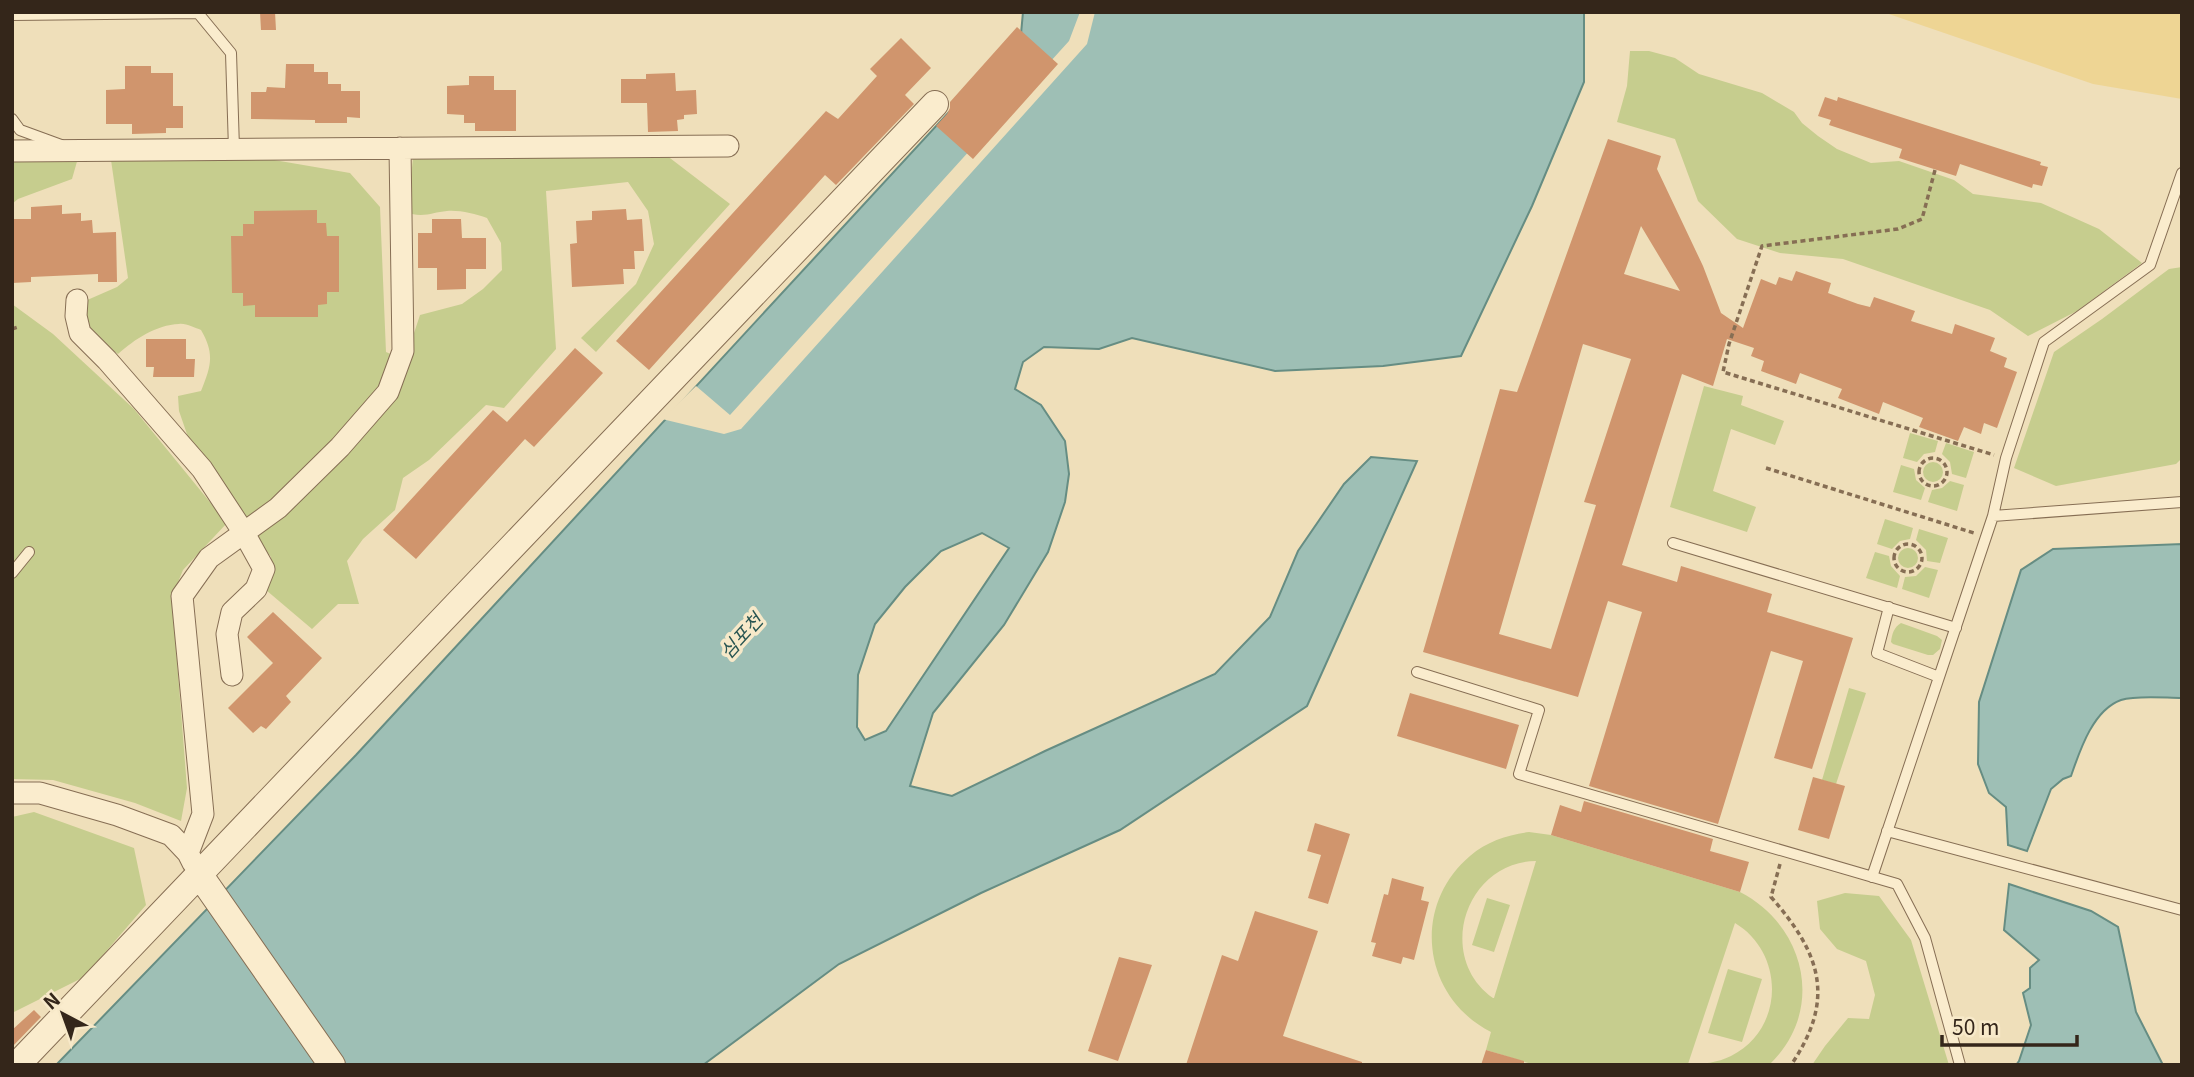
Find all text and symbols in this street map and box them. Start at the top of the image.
water label: 심포천 [712,605,769,664]
north arrow [28,979,98,1049]
text: N [37,985,65,1015]
scale bar [1942,1004,2077,1048]
text: 50 m [1952,1011,1999,1041]

